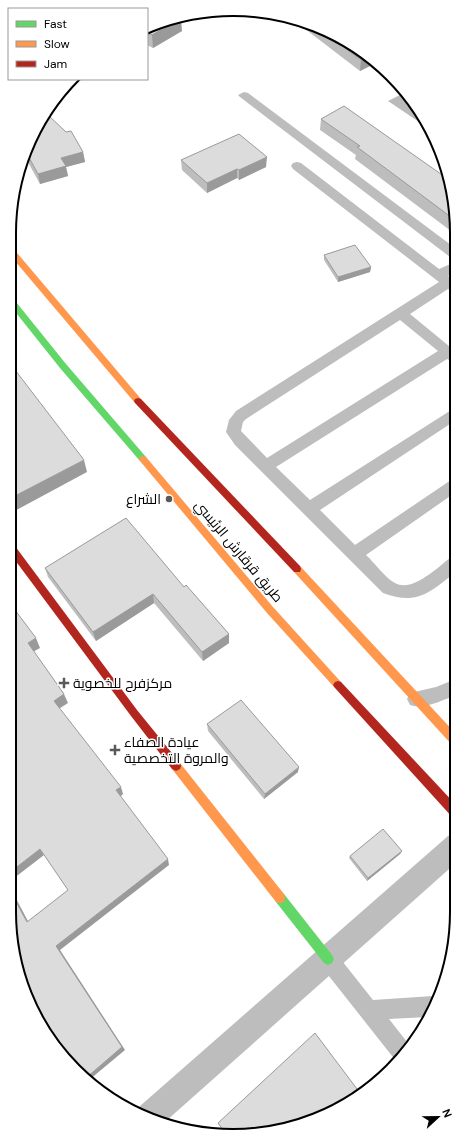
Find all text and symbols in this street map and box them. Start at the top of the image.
legend [8,8,148,80]
text: Fast [44,16,67,32]
text: Slow [44,36,70,52]
text: Jam [44,56,67,72]
place label: الشراع [126,490,161,508]
marker: الشراع [164,494,174,504]
street label: طريق قرقارش الرئيسي [189,496,287,607]
place label: مركزفرح للخصوية [73,674,172,692]
marker: مركزفرح للخصوية [58,677,70,689]
place label: عيادة الصفاء والمروة التخصصية [124,733,229,767]
marker: عيادة الصفاء والمروة التخصصية [109,744,121,756]
north arrow [418,1097,458,1137]
text: N [439,1107,455,1120]

